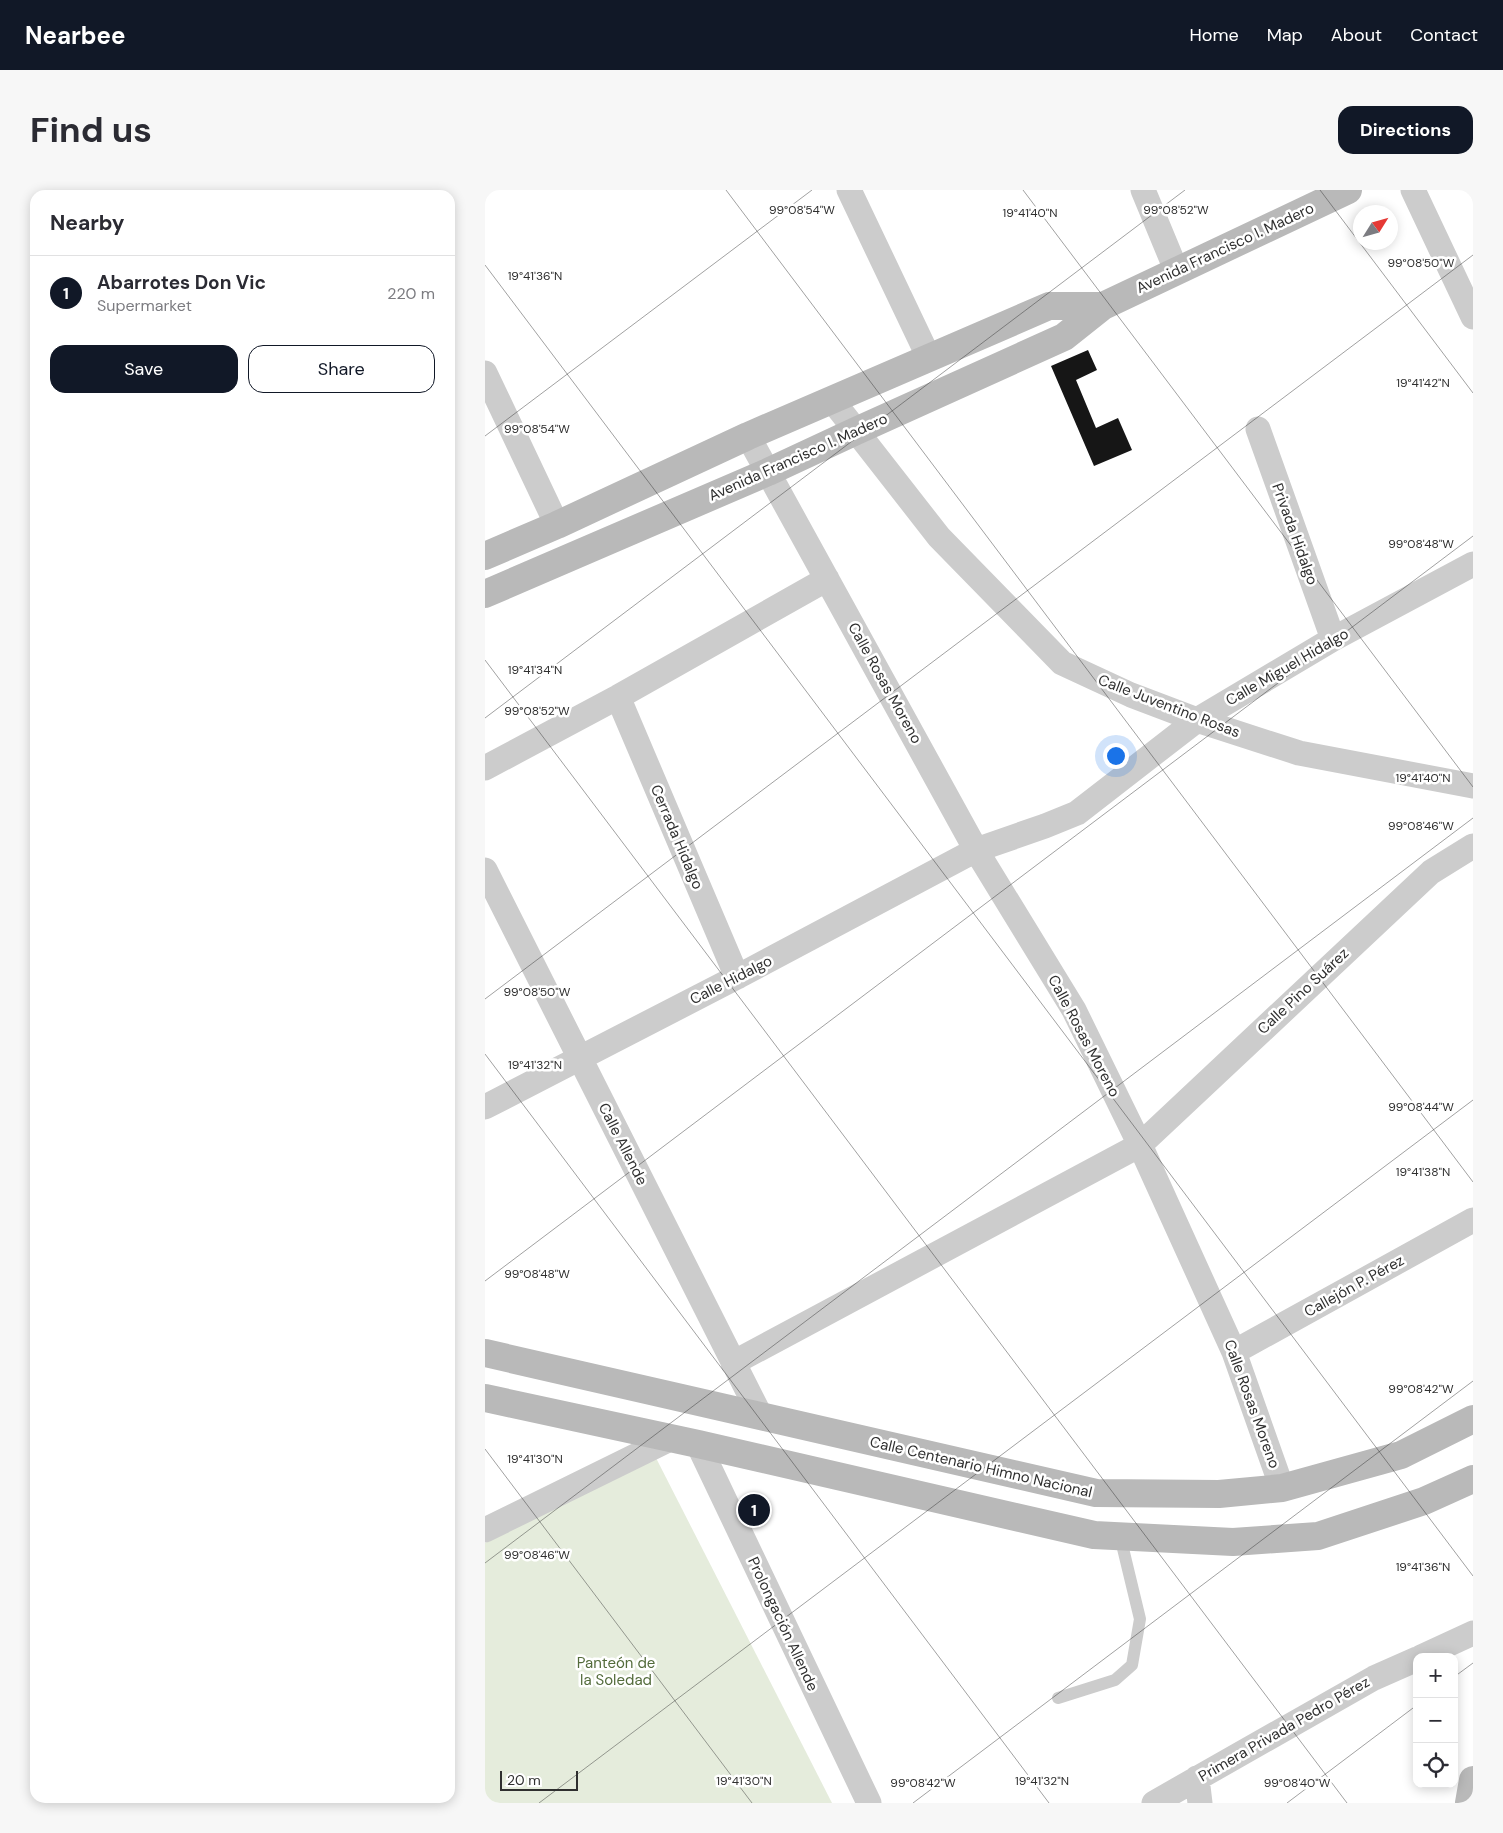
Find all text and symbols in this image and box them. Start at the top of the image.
text: Nearbee [25,20,125,51]
text: Home [1189,23,1239,47]
text: Map [1267,23,1303,47]
text: About [1331,23,1382,47]
text: Contact [1410,23,1478,47]
button: Directions [1338,106,1473,154]
text: Find us [30,107,152,153]
street label: Avenida Francisco I. Madero [1133,198,1317,298]
text: 99°08'54"W [769,202,835,218]
text: 99°08'52"W [1143,202,1209,218]
text: 19°41'40"N [1003,205,1057,221]
north arrow [1353,205,1398,250]
text: Nearby [50,209,124,237]
text: 99°08'50"W [1388,255,1455,271]
text: 19°41'36"N [508,268,562,284]
text: Abarrotes Don Vic [97,270,266,295]
text: 1 [63,283,69,304]
text: 220 m [387,283,435,304]
text: Supermarket [97,295,192,316]
button: Save [50,345,238,393]
button: Share [248,345,435,393]
text: 19°41'42"N [1396,375,1450,391]
street label: Avenida Francisco I. Madero [705,408,891,506]
text: 99°08'54"W [504,421,570,437]
street label: Privada Hidalgo [1267,480,1323,588]
text: 99°08'48"W [1388,536,1454,552]
street label: Calle Rosas Moreno [843,619,927,747]
street label: Calle Miguel Hidalgo [1222,624,1352,710]
text: 19°41'34"N [508,662,562,678]
street label: Calle Juventino Rosas [1095,670,1243,742]
text: 99°08'52"W [504,703,570,719]
your location [1103,743,1129,769]
text: 19°41'40"N [1396,770,1450,786]
street label: Cerrada Hidalgo [646,782,708,892]
text: 99°08'46"W [1388,818,1454,834]
street label: Calle Pino Suárez [1253,943,1353,1039]
street label: Calle Hidalgo [686,951,776,1009]
street label: Calle Rosas Moreno [1043,971,1125,1101]
text: 99°08'50"W [504,984,571,1000]
text: 19°41'32"N [508,1057,562,1073]
street label: Calle Allende [594,1099,652,1189]
text: 99°08'44"W [1388,1099,1454,1115]
text: 19°41'38"N [1396,1164,1450,1180]
street label: Callejón P. Pérez [1300,1250,1408,1322]
text: 99°08'48"W [504,1266,570,1282]
street label: Calle Rosas Moreno [1219,1337,1285,1471]
text: 99°08'42"W [1388,1381,1454,1397]
street label: Calle Centenario Himno Nacional [868,1432,1094,1502]
text: 19°41'30"N [507,1451,563,1467]
pin: 1 [738,1491,770,1529]
text: 99°08'46"W [504,1547,570,1563]
street label: Prolongación Allende [743,1554,823,1694]
text: 19°41'36"N [1396,1559,1450,1575]
park label: Panteón de la Soledad [577,1653,655,1690]
map controls [1413,1653,1458,1788]
button: + [1413,1653,1458,1698]
street label: Primera Privada Pedro Pérez [1195,1672,1373,1786]
button: − [1413,1698,1458,1743]
button: locate [1413,1743,1458,1788]
scale bar [500,1768,577,1791]
text: 20 m [507,1771,541,1789]
text: 19°41'30"N [716,1773,772,1789]
text: 19°41'32"N [1015,1773,1069,1789]
text: 99°08'42"W [890,1775,956,1791]
text: 99°08'40"W [1264,1775,1331,1791]

